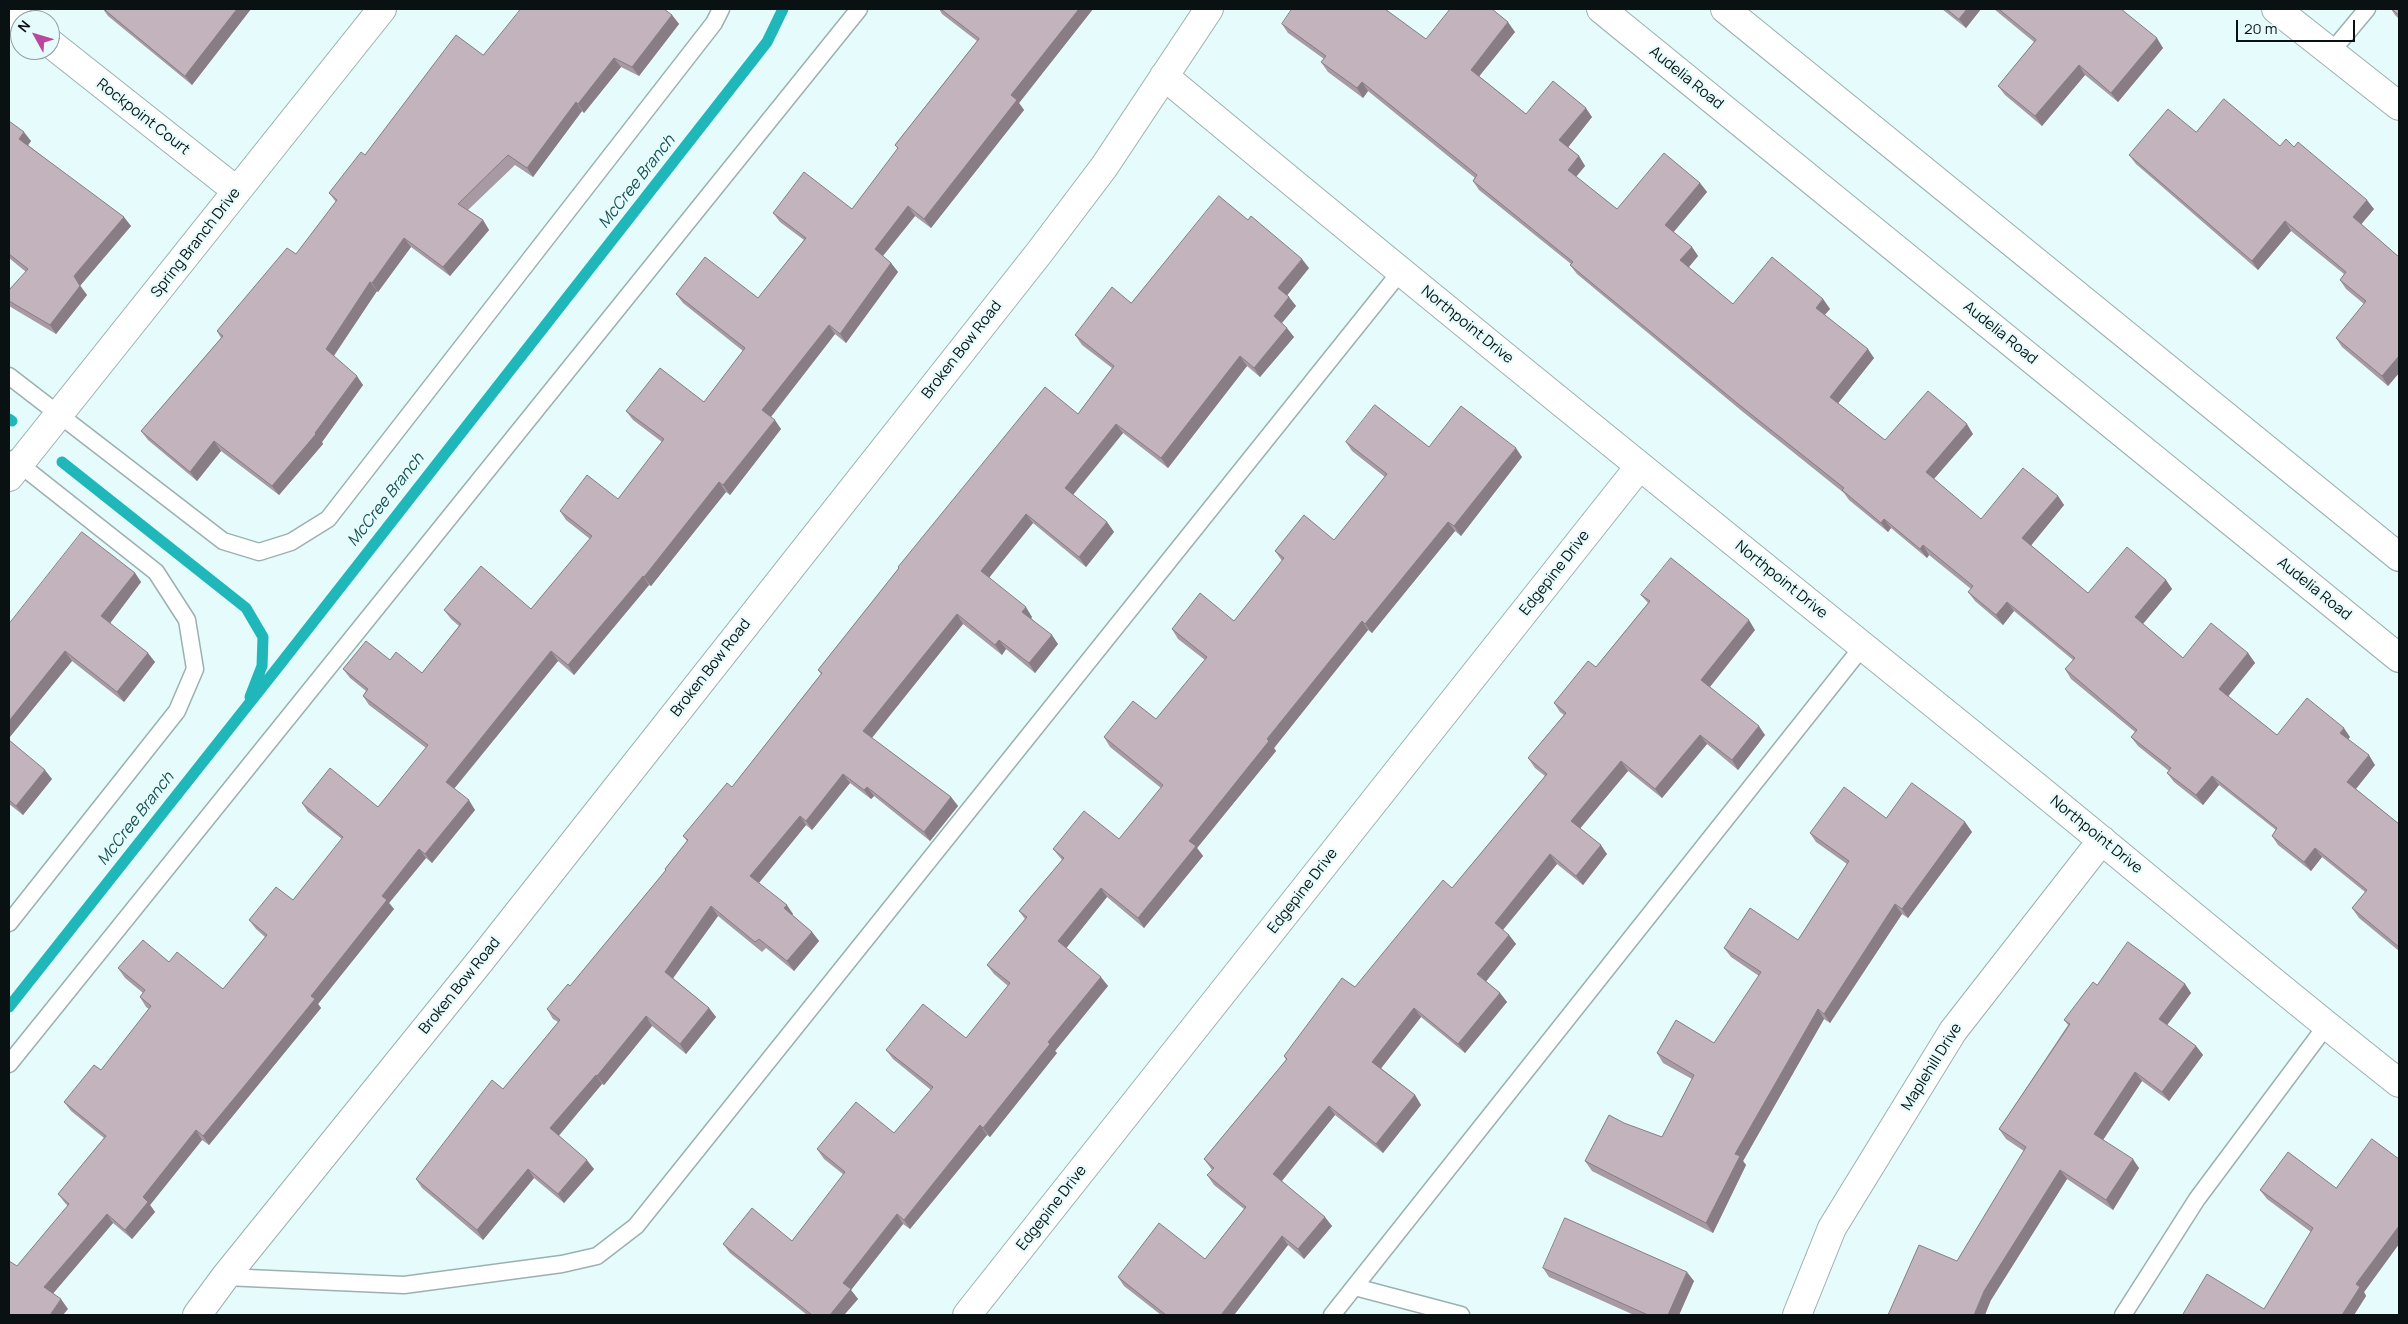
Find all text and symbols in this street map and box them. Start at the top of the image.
north arrow [10,10,60,60]
scale bar [2238,10,2357,42]
text: N [13,16,34,36]
text: 20 m [2244,18,2277,39]
street label: Audelia Road [1645,43,1727,113]
street label: Rockpoint Court [93,75,193,159]
water label: McCree Branch [595,131,679,233]
street label: Spring Branch Drive [147,184,245,302]
street label: Northpoint Drive [1417,282,1517,368]
street label: Broken Bow Road [918,298,1006,402]
street label: Audelia Road [1959,298,2041,368]
water label: McCree Branch [344,449,428,551]
street label: Edgepine Drive [1516,527,1594,619]
street label: Northpoint Drive [1731,537,1831,623]
street label: Audelia Road [2273,554,2355,624]
street label: Broken Bow Road [667,616,755,720]
water label: McCree Branch [94,768,178,870]
street label: Northpoint Drive [2046,792,2146,878]
street label: Edgepine Drive [1264,845,1342,937]
street label: Broken Bow Road [416,934,504,1038]
street label: Maplehill Drive [1898,1020,1966,1114]
street label: Edgepine Drive [1013,1162,1091,1254]

